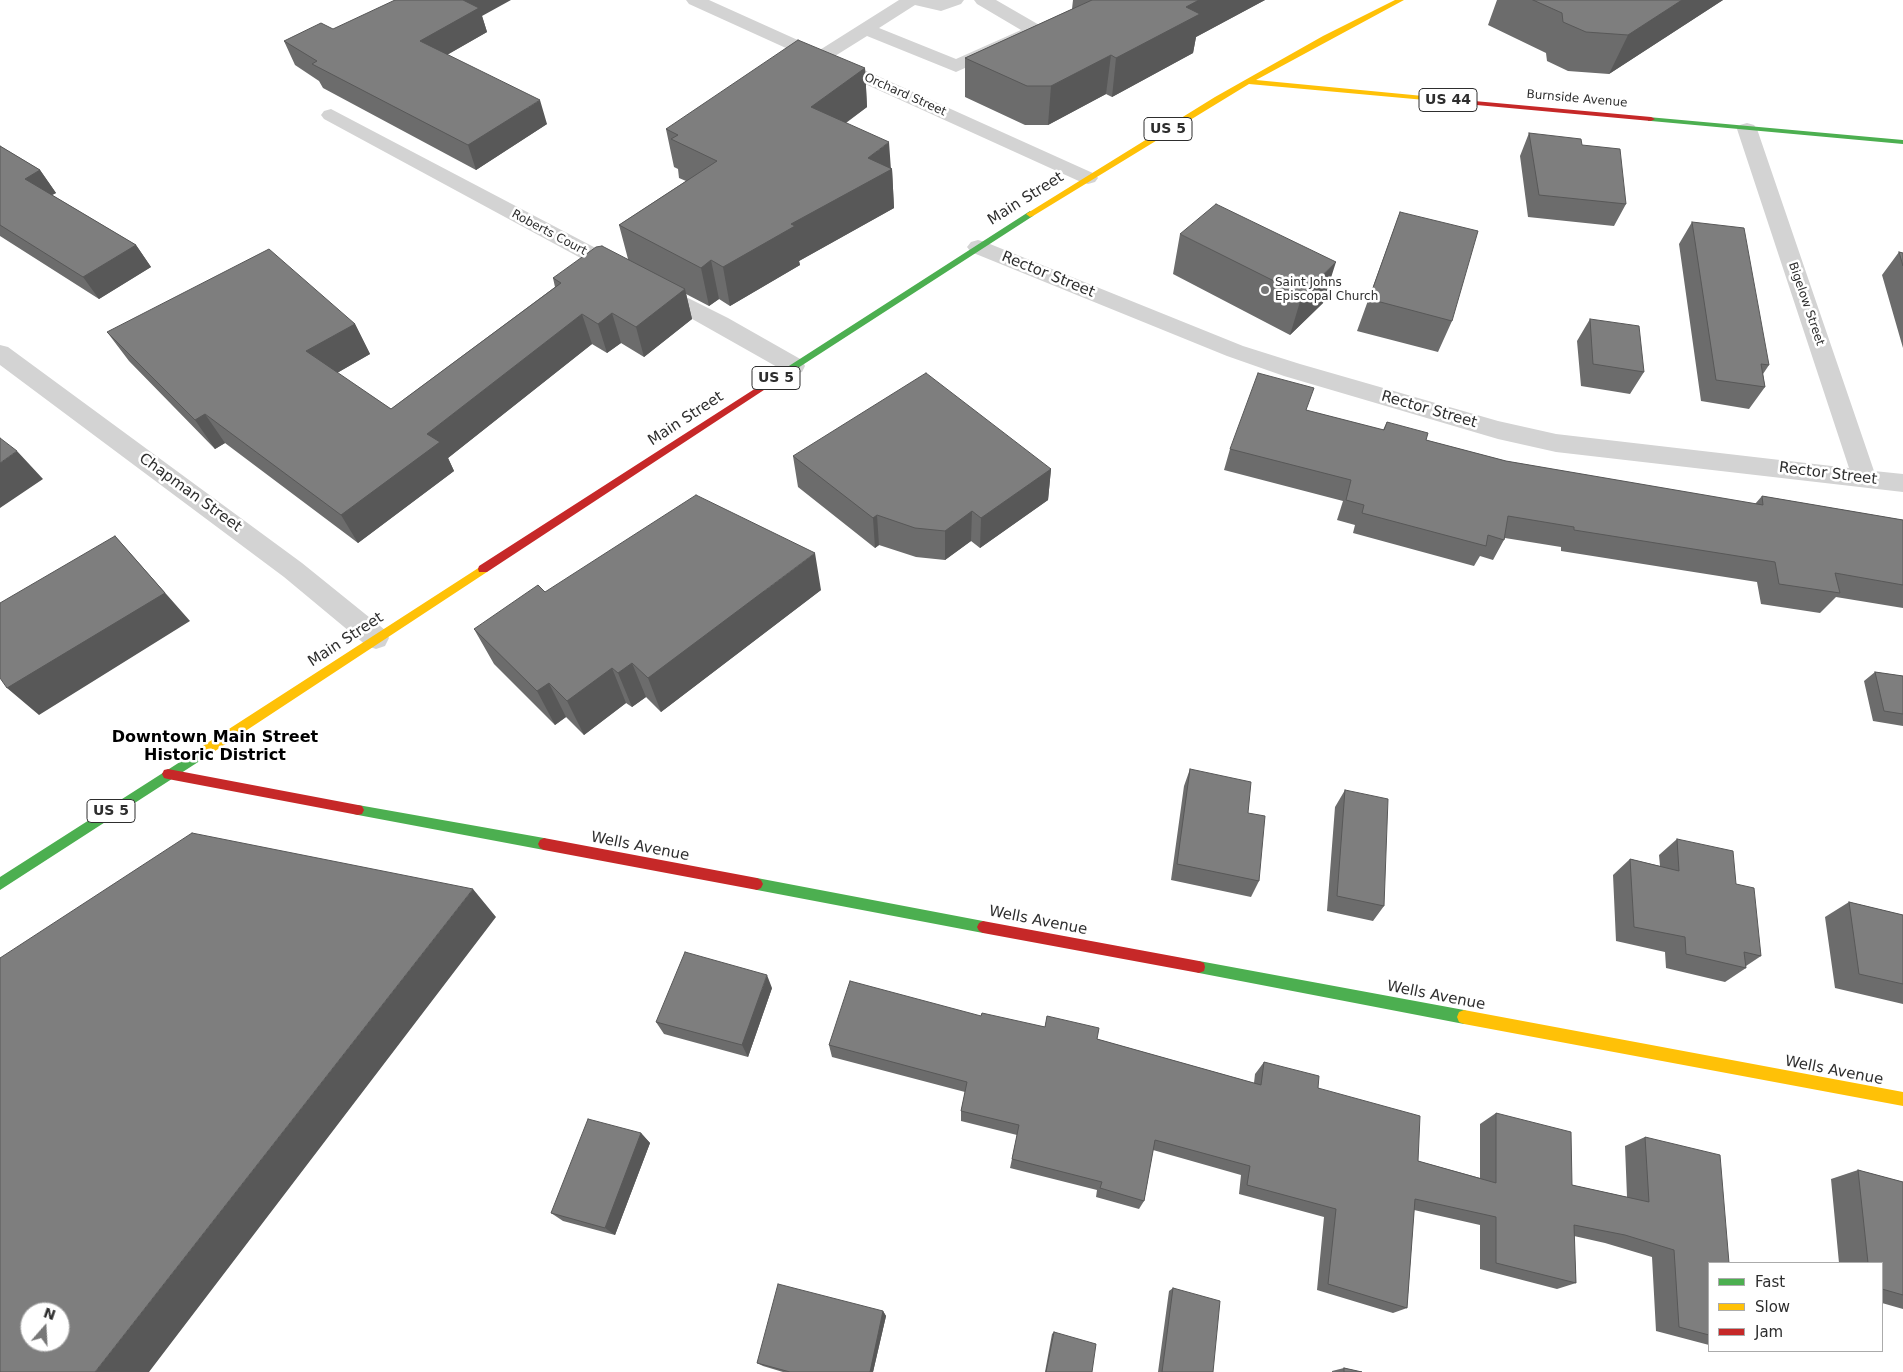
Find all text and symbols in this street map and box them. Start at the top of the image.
street label: Orchard Street [862,70,948,120]
street label: Burnside Avenue [1526,87,1628,111]
road number: US 44 [1419,88,1477,112]
road number: US 5 [1144,118,1192,140]
street label: Main Street [985,169,1067,229]
street label: Roberts Court [509,207,589,259]
street label: Rector Street [999,248,1097,302]
street label: Bigelow Street [1785,260,1827,348]
place label: Saint Johns Episcopal Church [1275,276,1378,304]
marker: Saint Johns Episcopal Church [1259,284,1271,296]
road number: US 5 [752,366,800,389]
street label: Main Street [645,388,727,450]
street label: Rector Street [1379,388,1479,432]
street label: Chapman Street [135,450,245,536]
street label: Rector Street [1778,459,1878,489]
street label: Main Street [305,609,387,671]
district label: Downtown Main Street Historic District [112,728,318,766]
road number: US 5 [87,799,135,822]
street label: Wells Avenue [589,829,691,865]
street label: Wells Avenue [987,903,1089,939]
street label: Wells Avenue [1385,978,1487,1014]
street label: Wells Avenue [1783,1053,1885,1089]
legend [1708,1262,1883,1352]
text: Fast [1755,1273,1785,1291]
text: Slow [1755,1298,1790,1316]
north arrow [20,1302,70,1352]
text: N [41,1304,58,1323]
text: Jam [1755,1323,1783,1341]

